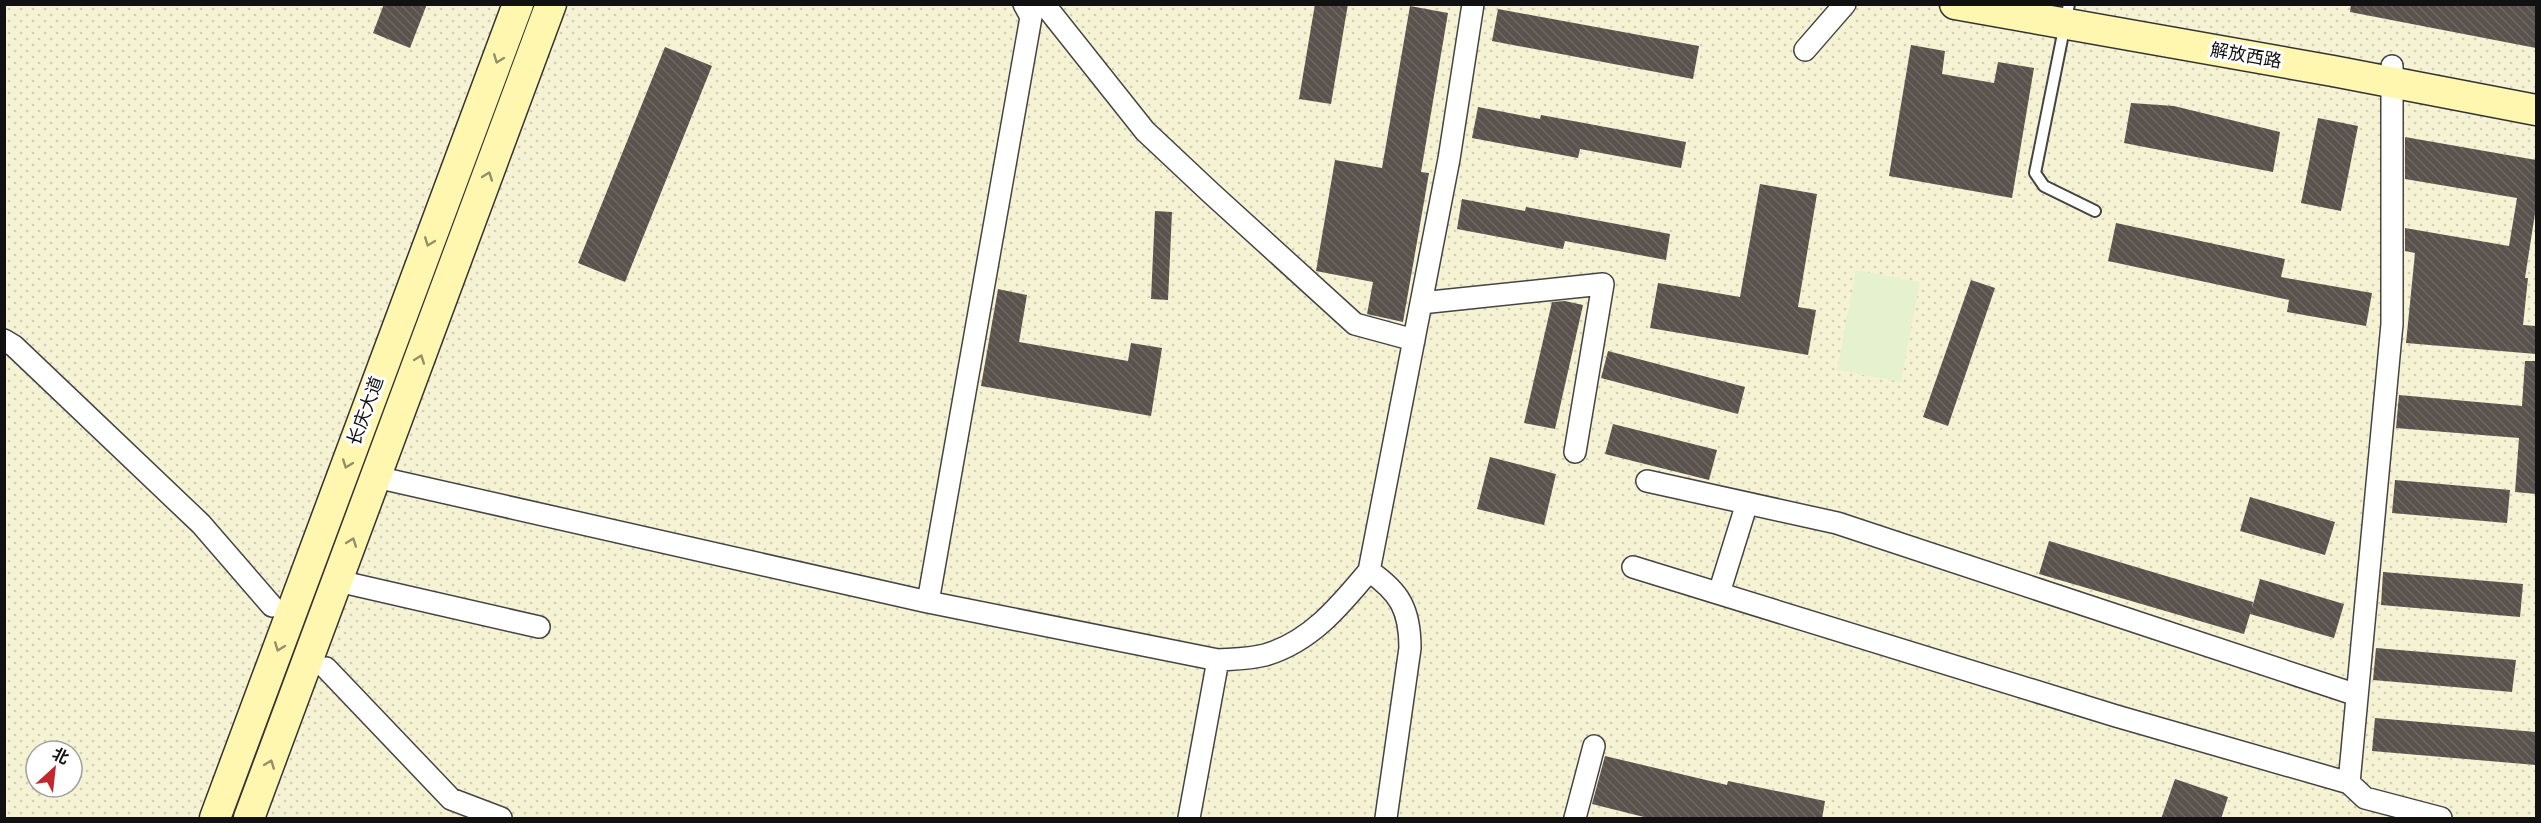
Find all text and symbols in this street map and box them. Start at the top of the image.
street label: 解放西路 [2208,36,2284,76]
one-way arrow [492,53,505,64]
one-way arrow [480,171,493,182]
one-way arrow [423,236,436,247]
one-way arrow [412,354,425,365]
street label: 长庆大道 [341,373,391,449]
one-way arrow [342,458,355,469]
one-way arrow [345,537,358,548]
one-way arrow [274,641,286,652]
north arrow [24,739,84,799]
text: 北 [48,742,73,771]
one-way arrow [262,759,275,770]

